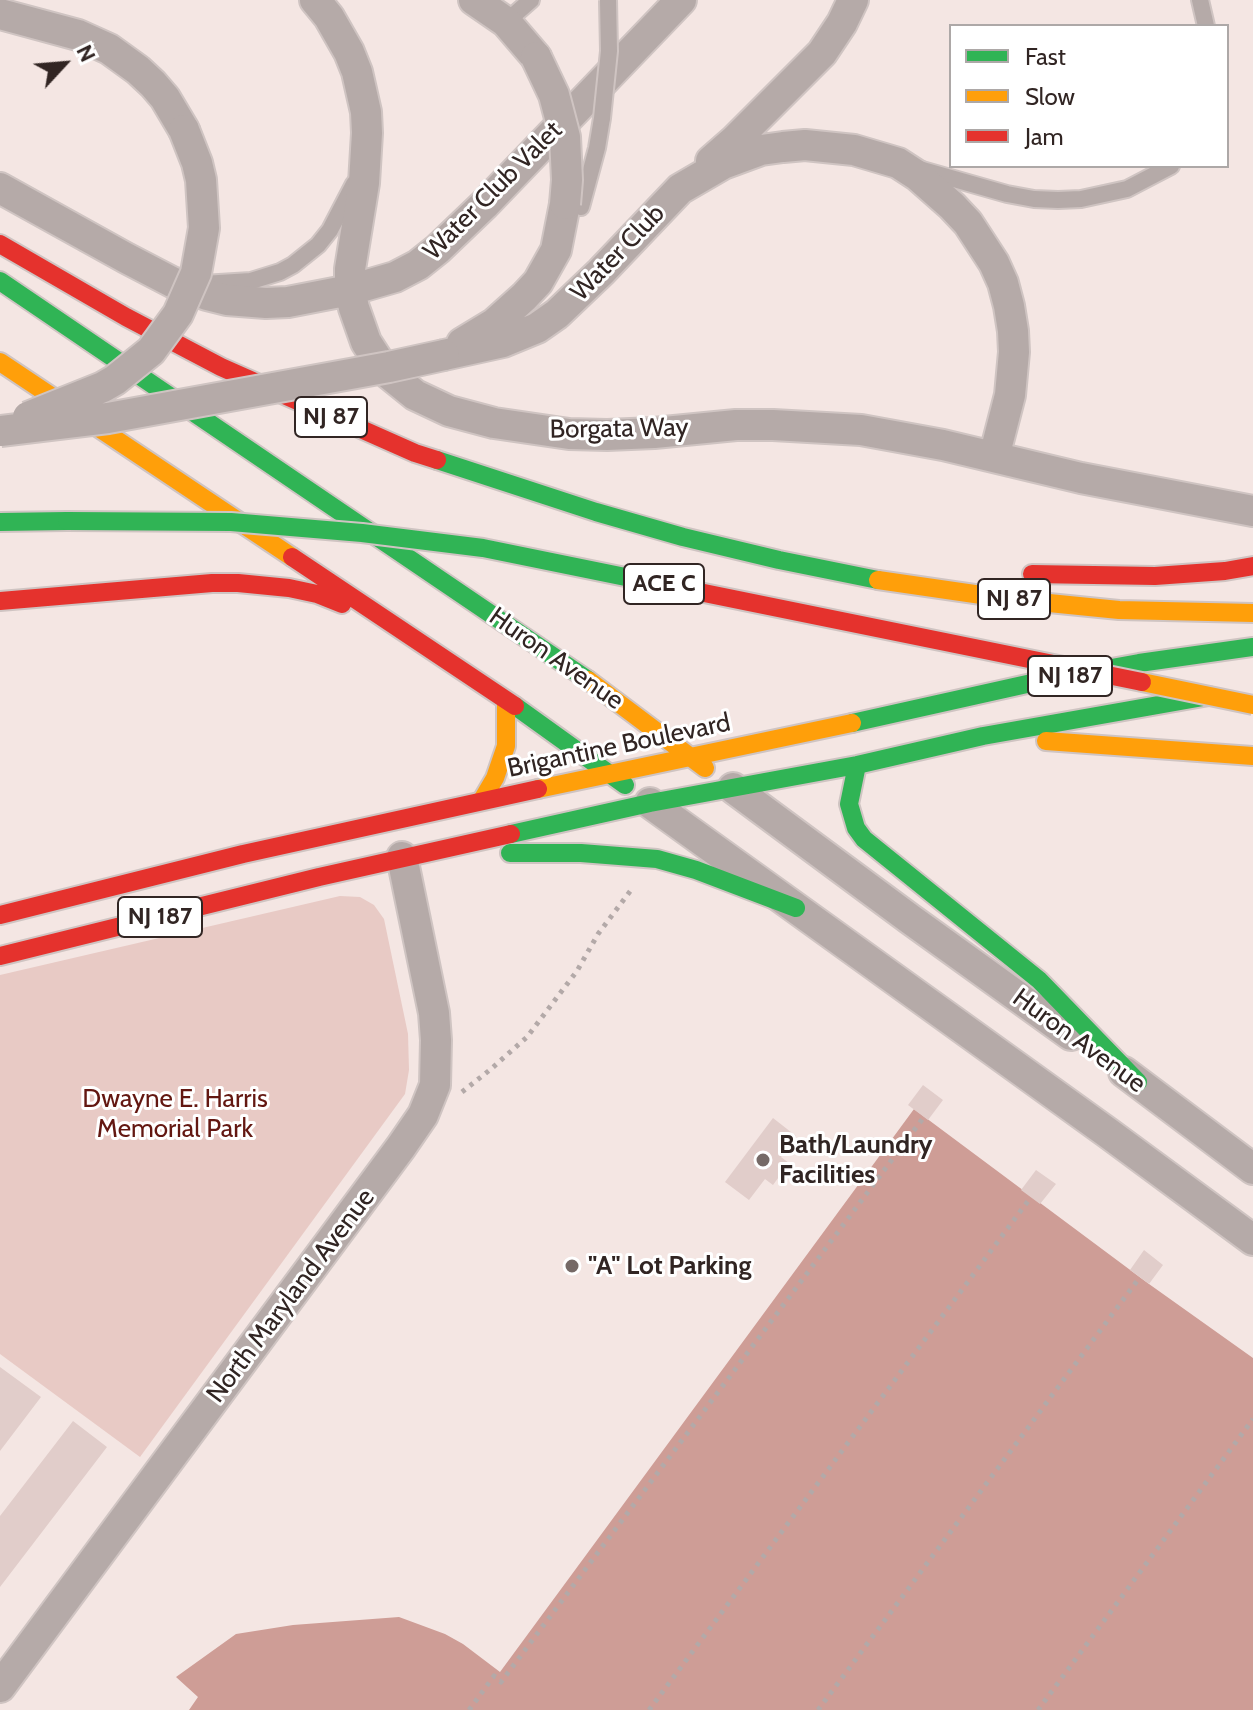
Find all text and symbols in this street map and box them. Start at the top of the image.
north arrow [24,24,104,104]
legend [949,24,1229,168]
text: N [70,40,102,66]
text: Fast [1025,42,1066,71]
text: Slow [1025,82,1075,111]
street label: Water Club Valet [417,115,569,267]
text: Jam [1025,122,1063,151]
street label: Water Club [564,198,672,308]
road number: NJ 87 [295,397,367,437]
street label: Borgata Way [549,412,689,446]
road number: ACE C [624,564,704,604]
road number: NJ 87 [978,579,1050,619]
street label: Huron Avenue [483,601,629,717]
road number: NJ 187 [1028,656,1112,696]
street label: Brigantine Boulevard [505,707,733,785]
road number: NJ 187 [118,897,202,937]
street label: Huron Avenue [1006,982,1152,1100]
park label: Dwayne E. Harris Memorial Park [82,1083,268,1144]
place label: Bath/Laundry Facilities [779,1129,933,1190]
marker: Bath/Laundry Facilities [754,1151,772,1169]
street label: North Maryland Avenue [200,1183,382,1409]
place label: "A" Lot Parking [588,1250,751,1282]
marker: "A" Lot Parking [563,1257,581,1275]

